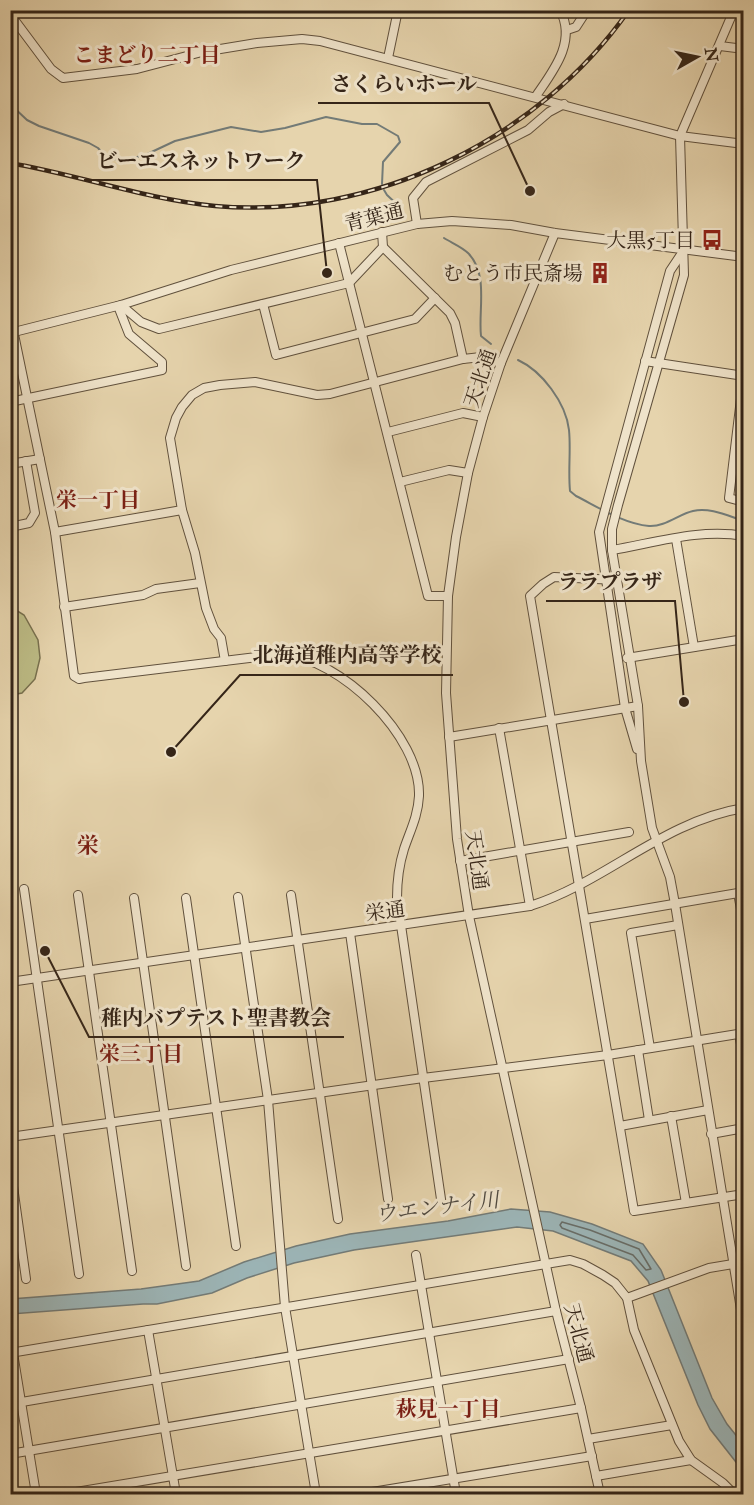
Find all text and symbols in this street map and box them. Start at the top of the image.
north arrow [667,27,727,87]
district label: こまどり二丁目 [74,42,221,69]
text: N [700,45,722,64]
callout: さくらいホール [318,64,489,103]
text: さくらいホール [331,71,477,98]
callout: ビーエスネットワーク [84,141,317,180]
text: ビーエスネットワーク [96,148,306,175]
street label: 青葉通 [342,198,406,237]
place label: 大黒5丁目 [606,228,695,253]
bus stop icon: 大黒5丁目 [700,228,724,252]
place label: むとう市民斎場 [443,261,583,286]
building icon: むとう市民斎場 [588,261,612,285]
street label: 天北通 [459,346,502,411]
district label: 栄一丁目 [56,487,140,514]
callout: ララプラザ [546,562,675,601]
text: ララプラザ [558,569,663,596]
callout: 北海道稚内高等学校 [240,636,453,675]
text: 北海道稚内高等学校 [253,642,442,669]
street label: 天北通 [460,829,493,892]
district label: 栄 [77,832,99,860]
street label: 栄通 [364,896,407,927]
callout: 稚内バプテスト聖書教会 [89,998,344,1037]
text: 稚内バプテスト聖書教会 [101,1005,331,1032]
district label: 栄三丁目 [99,1041,183,1068]
water label: ウエンナイ川 [374,1186,502,1228]
street label: 天北通 [559,1301,598,1365]
district label: 萩見一丁目 [396,1396,501,1423]

